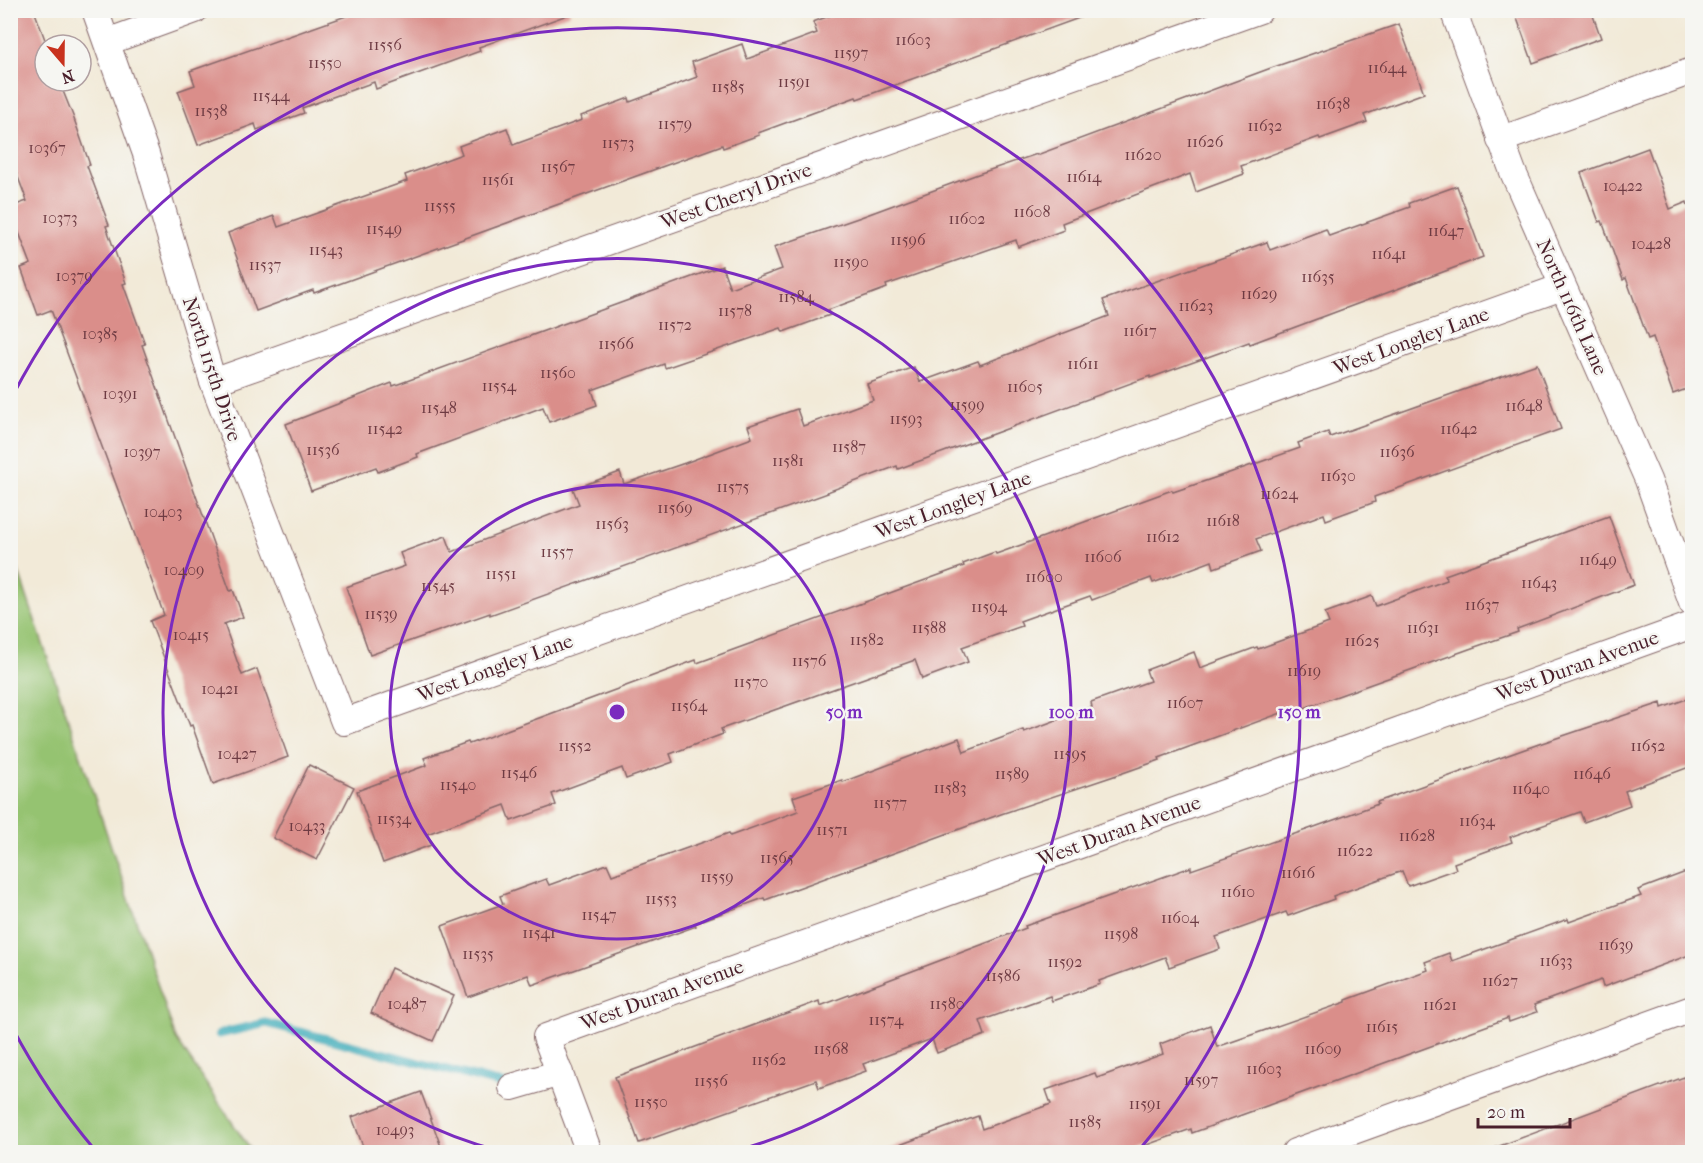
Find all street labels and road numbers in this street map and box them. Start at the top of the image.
street label: West Cheryl Drive [656,158,815,234]
street label: North 116th Lane [1532,235,1612,379]
street label: North 115th Drive [178,294,246,444]
street label: West Longley Lane [1329,302,1492,380]
street label: West Longley Lane [871,466,1034,544]
street label: West Duran Avenue [1491,626,1662,707]
street label: West Longley Lane [413,629,576,707]
street label: West Duran Avenue [1033,791,1204,872]
street label: West Duran Avenue [576,955,747,1036]

